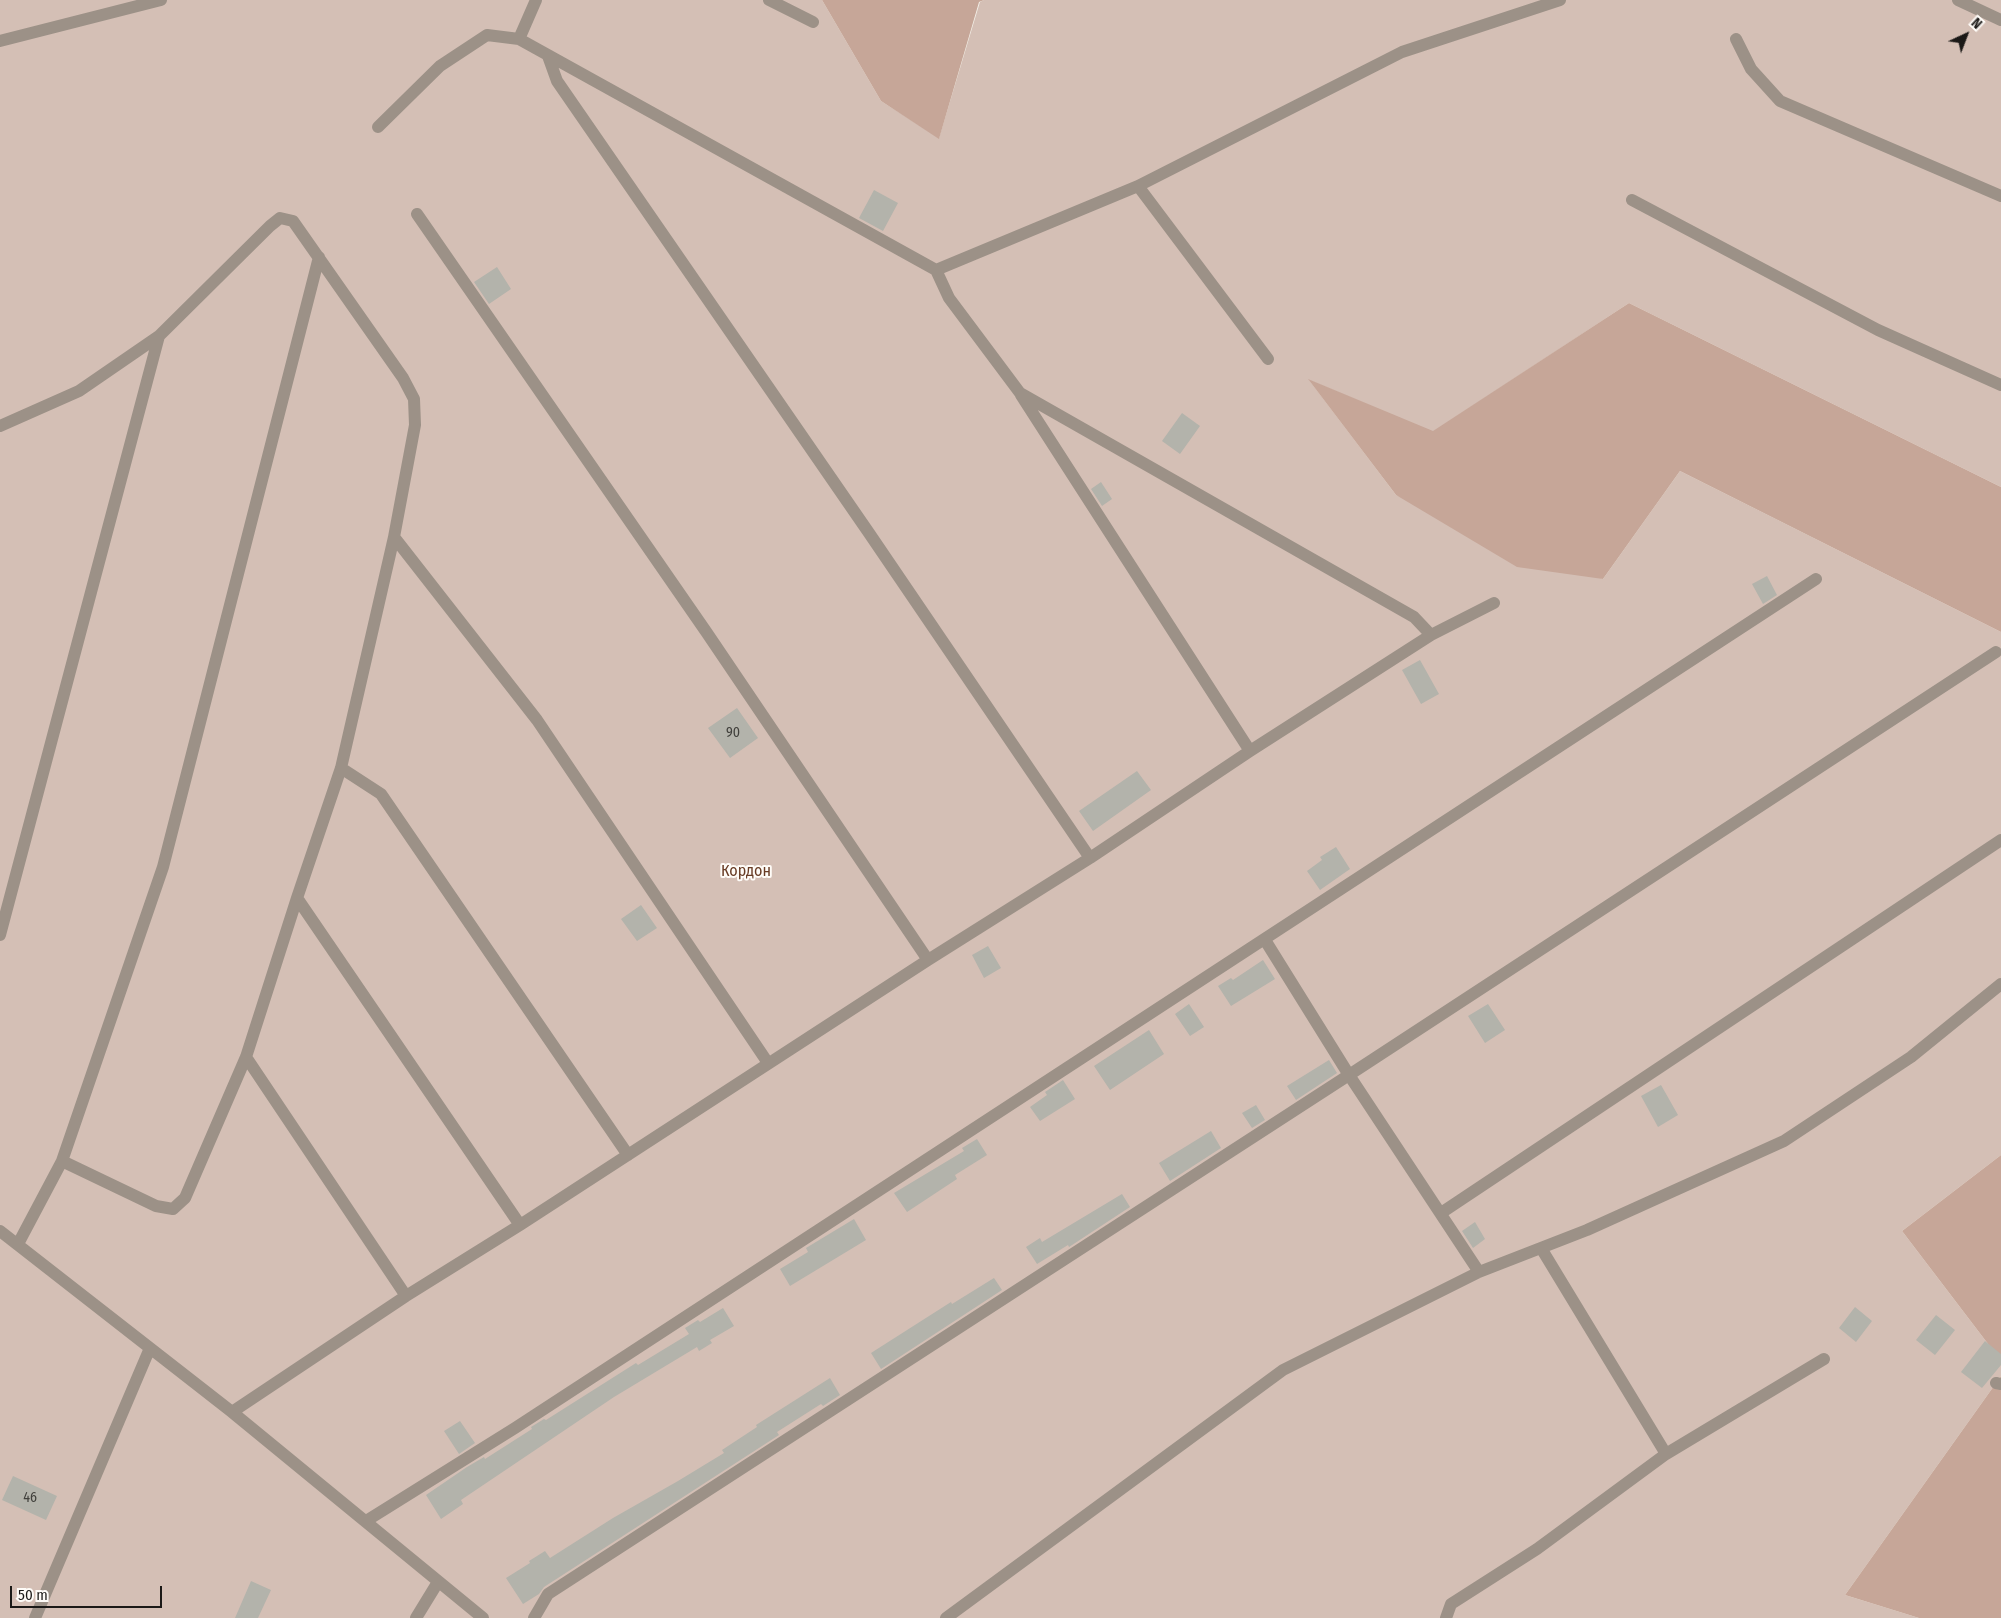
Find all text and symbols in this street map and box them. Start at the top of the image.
north arrow [1941,10,1991,60]
text: N [1968,15,1985,33]
house number: 90 [726,725,740,741]
park label: Кордон [721,862,771,882]
house number: 46 [23,1490,37,1506]
scale bar [12,1576,165,1608]
text: 50 m [18,1586,48,1604]

